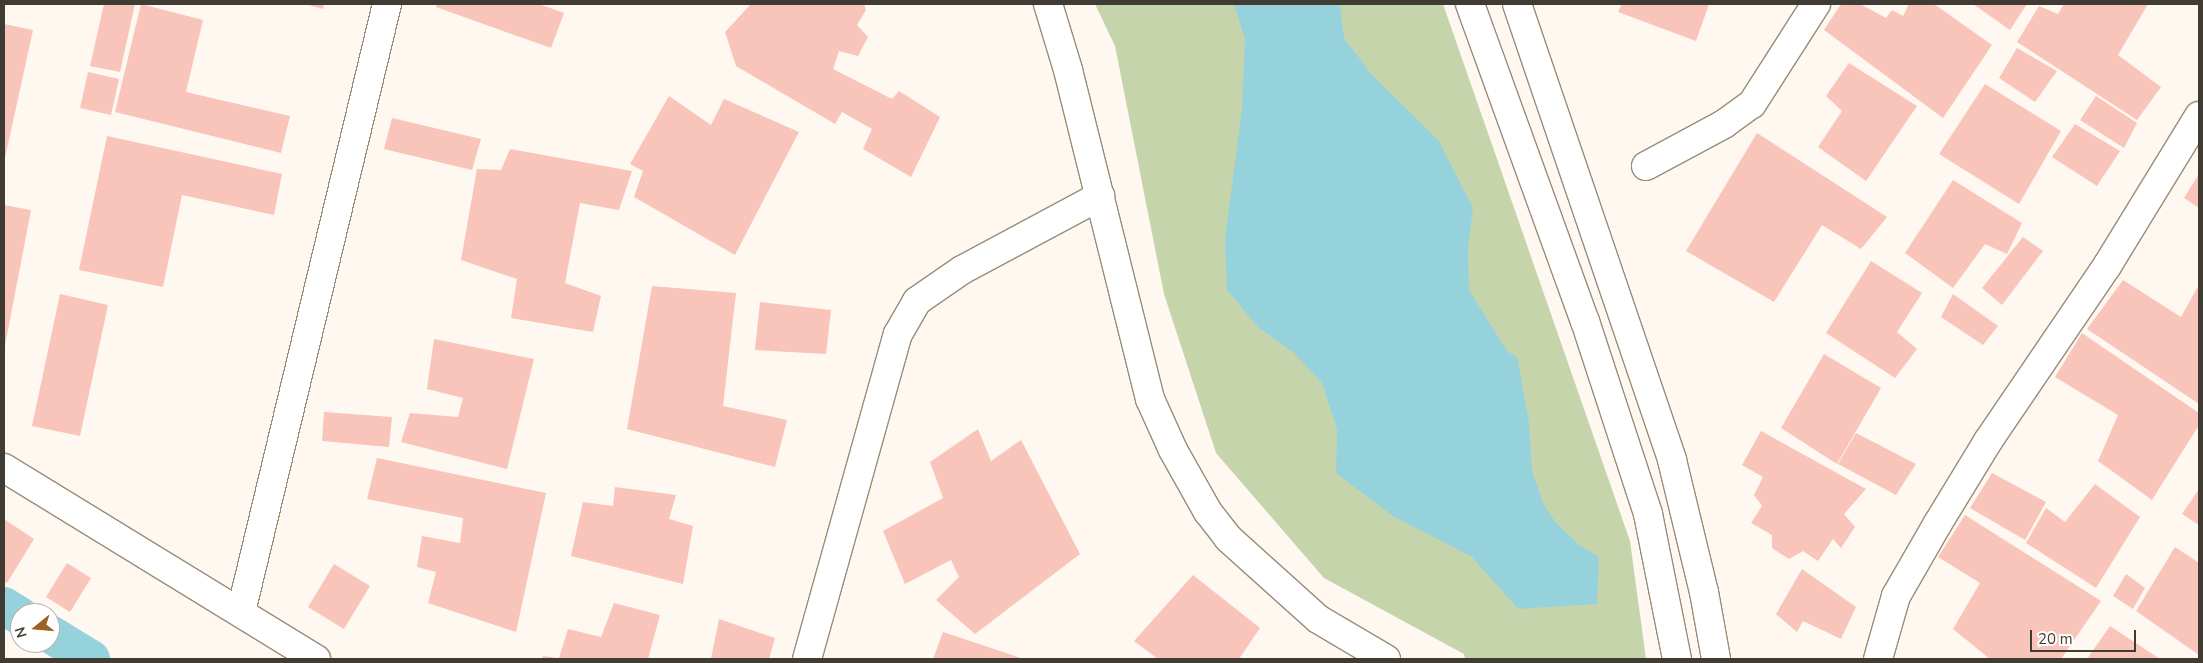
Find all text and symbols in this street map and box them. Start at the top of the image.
north arrow [10,603,60,653]
scale bar [2033,620,2139,652]
text: N [11,624,32,640]
text: 20 m [2038,629,2073,649]

